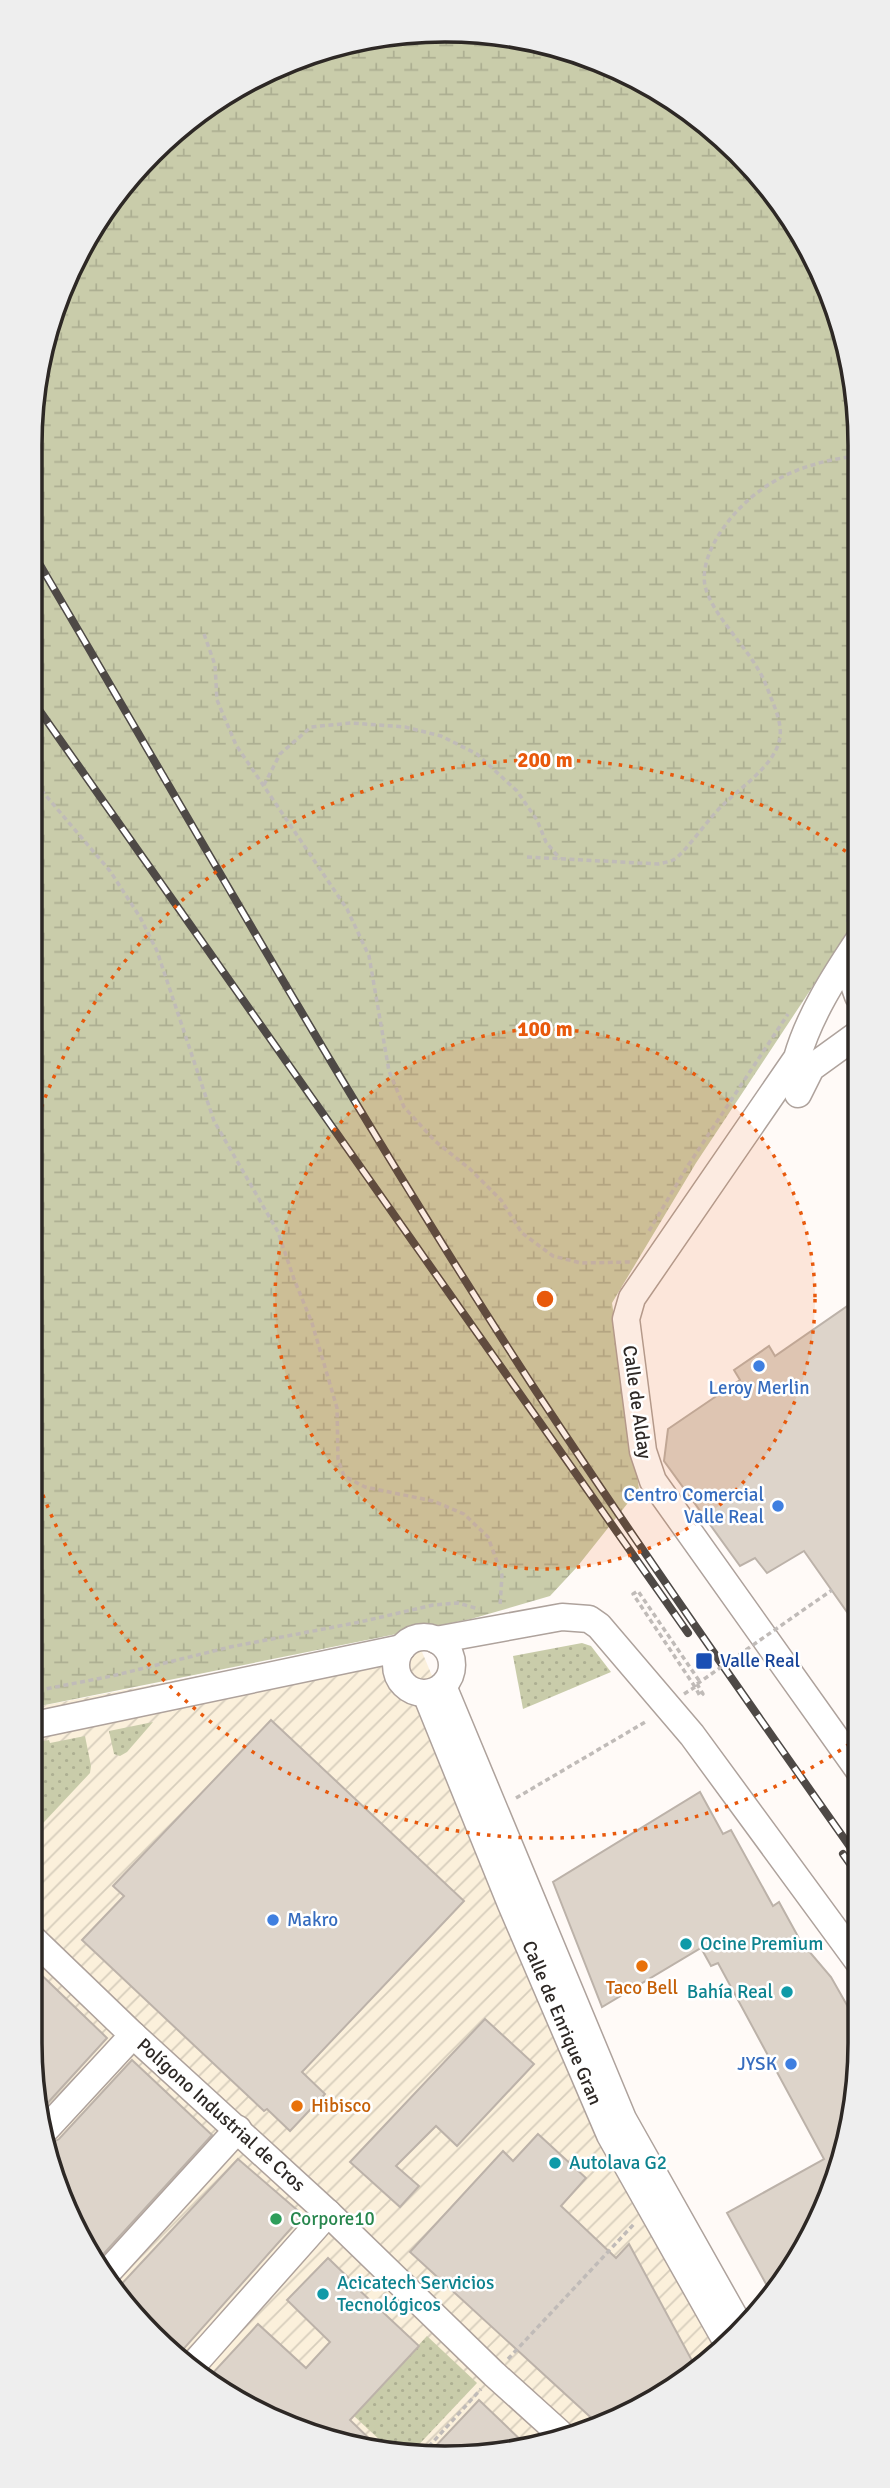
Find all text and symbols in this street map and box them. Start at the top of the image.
text: 200 m [517,747,573,773]
text: 100 m [517,1016,573,1042]
centre of rings [533,1287,557,1311]
street label: Calle de Alday [617,1344,657,1460]
marker: Leroy Merlin [751,1358,767,1374]
place label: Leroy Merlin [708,1376,810,1400]
place label: Centro Comercial Valle Real [623,1483,764,1529]
marker: Centro Comercial Valle Real [770,1498,786,1514]
place label: Valle Real [720,1649,800,1673]
marker: Valle Real [694,1651,714,1671]
place label: Makro [287,1908,338,1932]
marker: Makro [265,1912,281,1928]
place label: Ocine Premium [700,1932,823,1956]
marker: Ocine Premium [678,1936,694,1952]
street label: Calle de Enrique Gran [517,1937,607,2109]
marker: Taco Bell [634,1958,650,1974]
place label: Taco Bell [606,1976,678,2000]
place label: Bahía Real [687,1980,773,2004]
marker: Bahía Real [779,1984,795,2000]
street label: Polígono Industrial de Cros [132,2033,310,2197]
place label: JYSK [737,2052,778,2076]
marker: JYSK [783,2056,799,2072]
place label: Hibisco [311,2094,371,2118]
marker: Hibisco [289,2098,305,2114]
place label: Autolava G2 [569,2151,667,2175]
marker: Autolava G2 [547,2155,563,2171]
place label: Corpore10 [290,2207,375,2231]
marker: Corpore10 [268,2211,284,2227]
place label: Acicatech Servicios Tecnológicos [337,2271,494,2317]
marker: Acicatech Servicios Tecnológicos [315,2286,331,2302]

